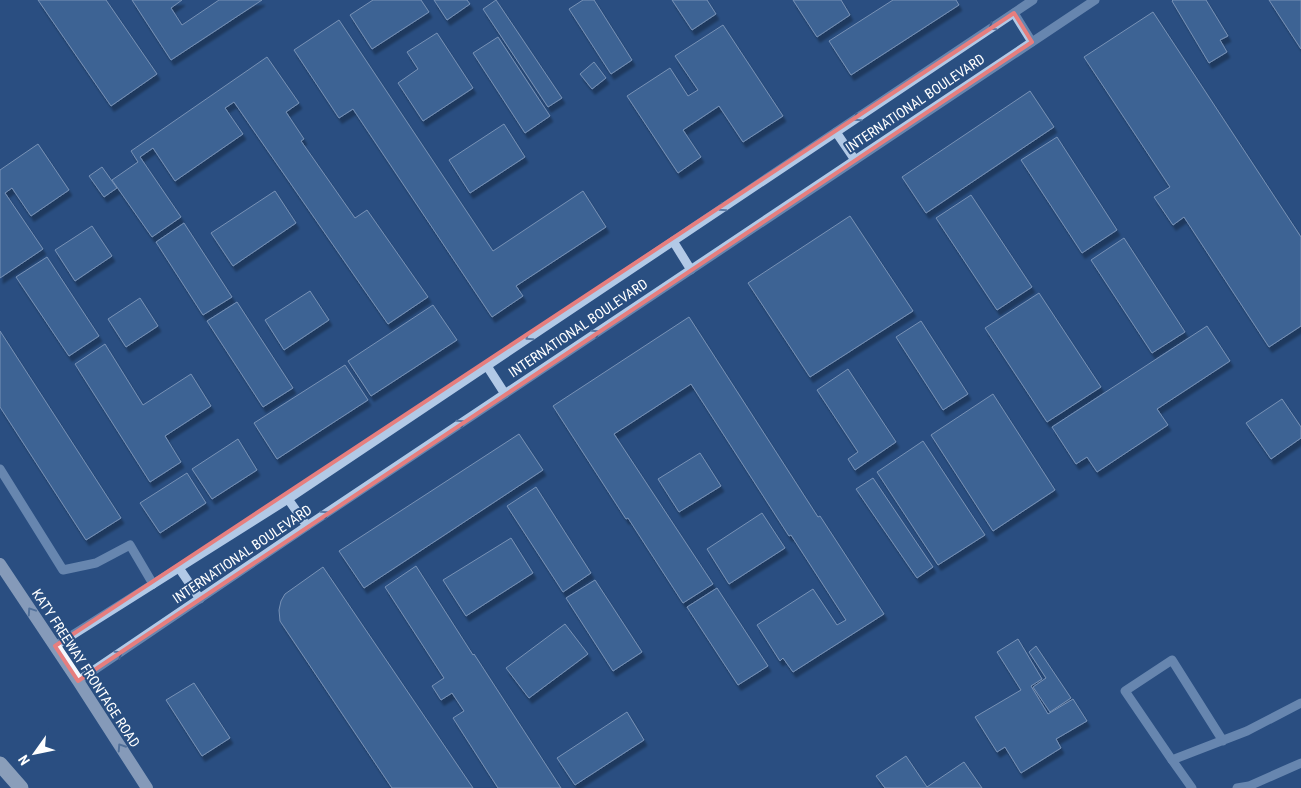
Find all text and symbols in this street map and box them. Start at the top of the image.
one-way arrow [989,21,998,30]
street label: INTERNATIONAL BOULEVARD [843,51,987,155]
one-way arrow [854,111,863,121]
one-way arrow [719,202,728,211]
street label: INTERNATIONAL BOULEVARD [506,276,650,380]
one-way arrow [590,330,600,339]
one-way arrow [526,331,535,341]
one-way arrow [455,420,464,429]
street label: INTERNATIONAL BOULEVARD [170,502,314,606]
one-way arrow [320,510,329,520]
street label: KATY FREEWAY FRONTAGE ROAD [29,586,143,750]
one-way arrow [28,607,38,616]
one-way arrow [113,651,122,660]
north arrow [10,728,60,778]
one-way arrow [117,743,127,752]
text: N [15,752,33,768]

